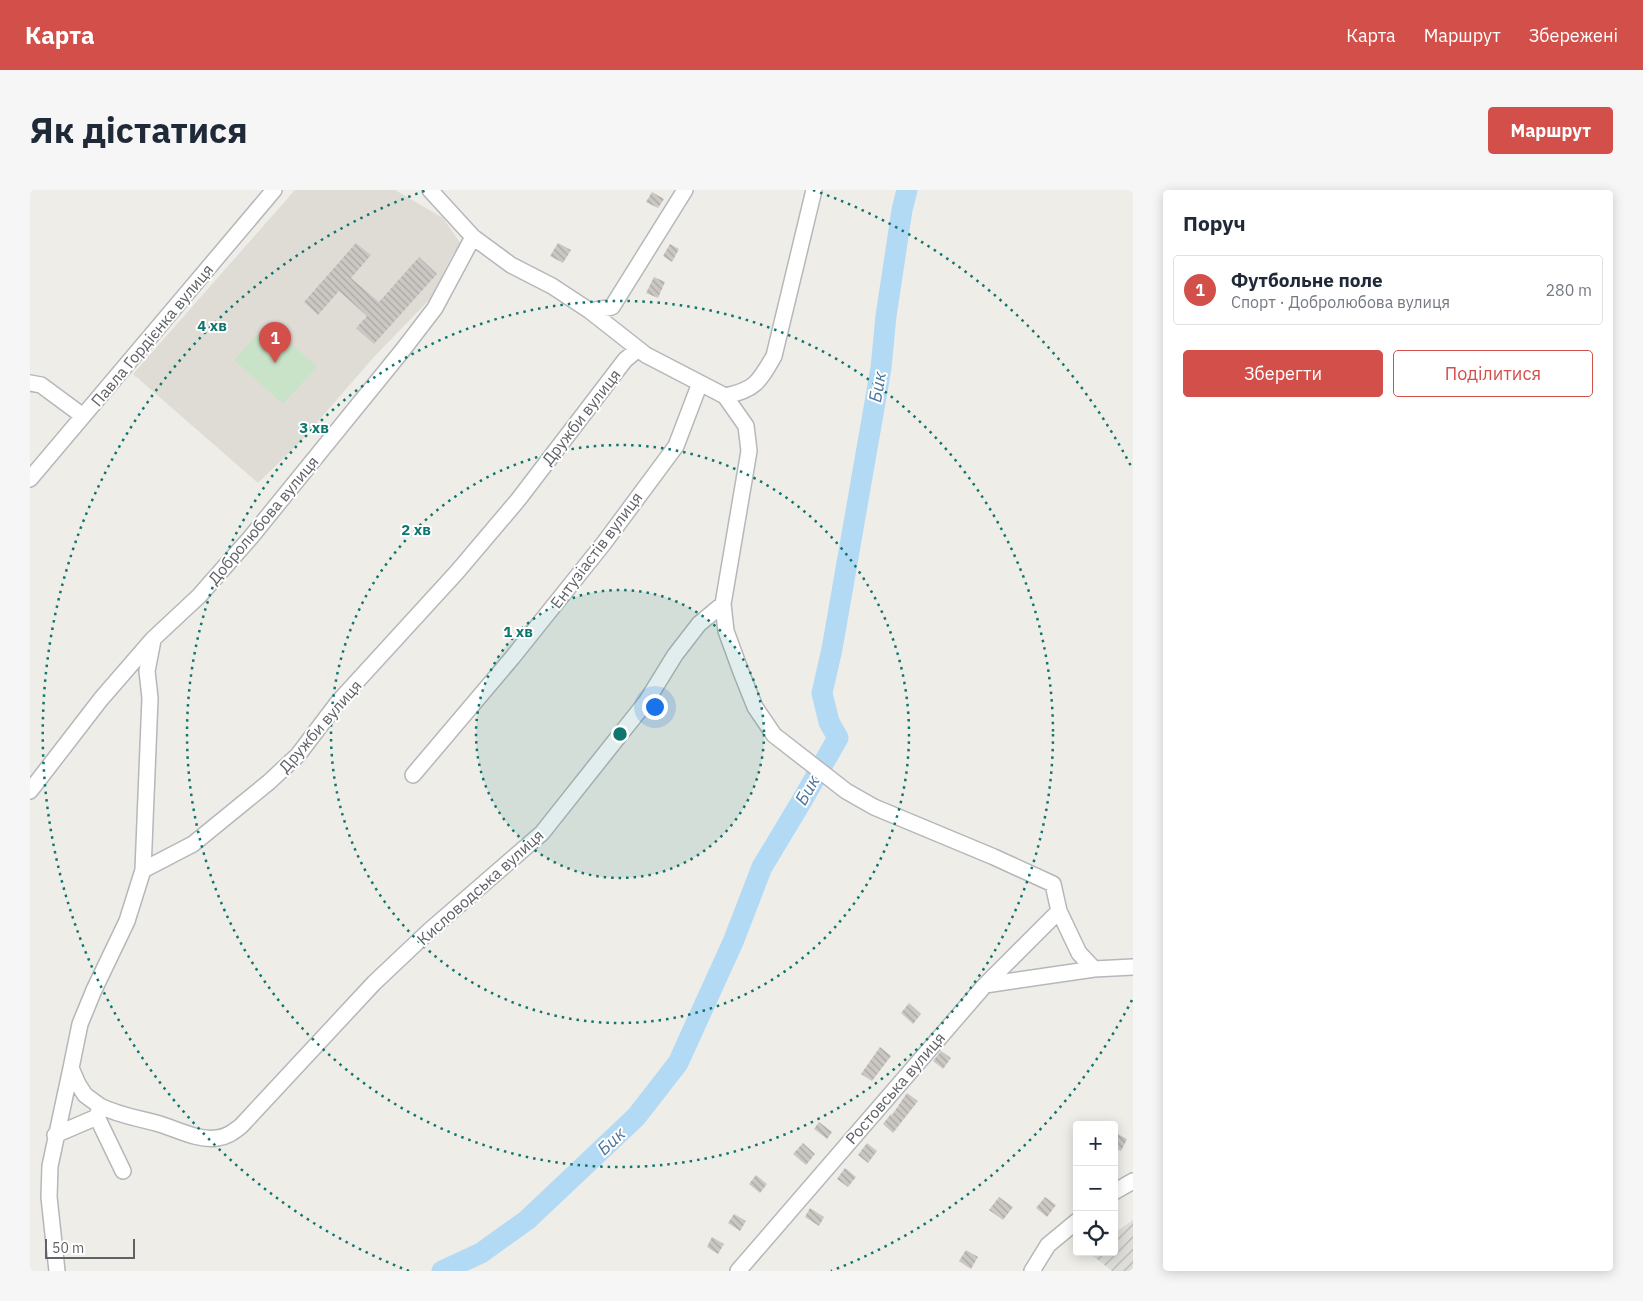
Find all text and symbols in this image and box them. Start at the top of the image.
text: Карта [25,19,95,51]
text: Карта [1346,24,1396,47]
text: Маршрут [1424,24,1501,47]
text: Збережені [1529,24,1618,47]
text: Як дістатися [30,107,248,153]
button: Маршрут [1488,107,1613,154]
text: Поруч [1183,209,1246,237]
street label: Павла Гордієнка вулиця [87,260,217,410]
text: Футбольне поле [1231,268,1383,292]
text: 1 [1195,280,1205,300]
text: 280 m [1545,280,1592,300]
text: Спорт · Добролюбова вулиця [1231,292,1450,312]
text: 4 хв [197,316,227,335]
pin: 1 [259,322,291,363]
button: Зберегти [1183,350,1383,397]
button: Поділитися [1393,350,1593,397]
street label: Дружби вулиця [537,365,625,469]
water label: Бик [863,369,891,404]
text: 3 хв [299,418,329,437]
street label: Добролюбова вулиця [203,452,323,588]
street label: Ентузіастів вулиця [546,488,646,612]
text: 2 хв [401,520,431,539]
text: 1 хв [503,622,533,641]
street label: Дружби вулиця [274,675,366,777]
your location [642,694,668,720]
centre of rings [611,725,629,743]
water label: Бик [789,771,825,809]
street label: Кисловодська вулиця [412,825,548,949]
street label: Ростовська вулиця [841,1028,949,1148]
map controls [1073,1121,1118,1256]
button: + [1073,1121,1118,1166]
water label: Бик [592,1122,630,1160]
button: − [1073,1166,1118,1211]
button: locate [1073,1211,1118,1256]
scale bar [45,1236,135,1259]
text: 50 m [52,1239,84,1257]

